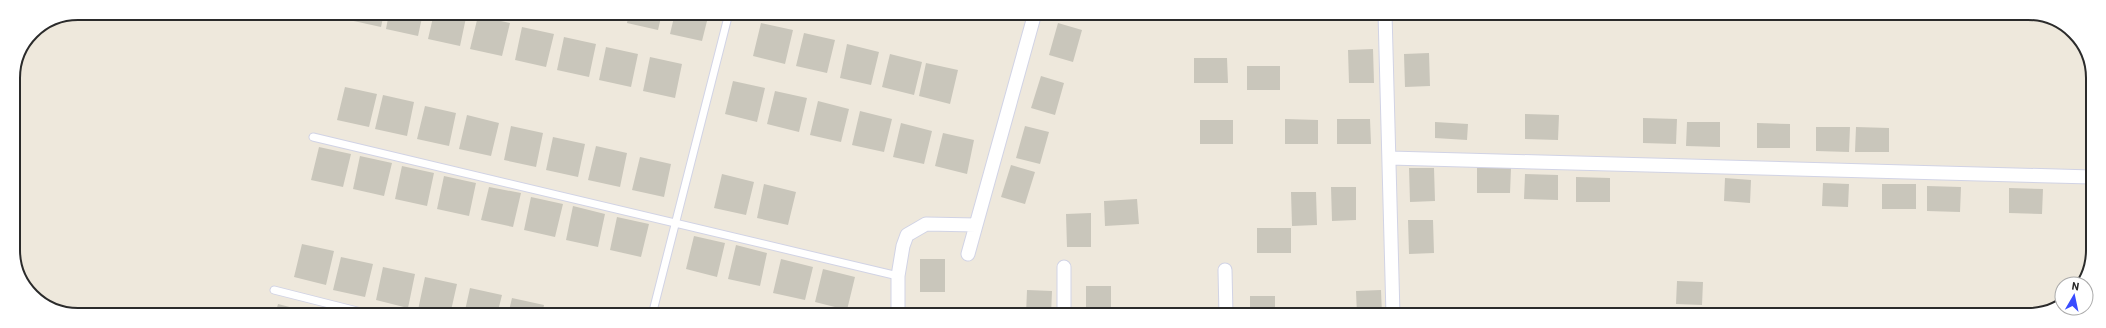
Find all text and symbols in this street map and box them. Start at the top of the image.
north arrow [2054,276,2094,316]
text: N [2071,279,2080,293]

